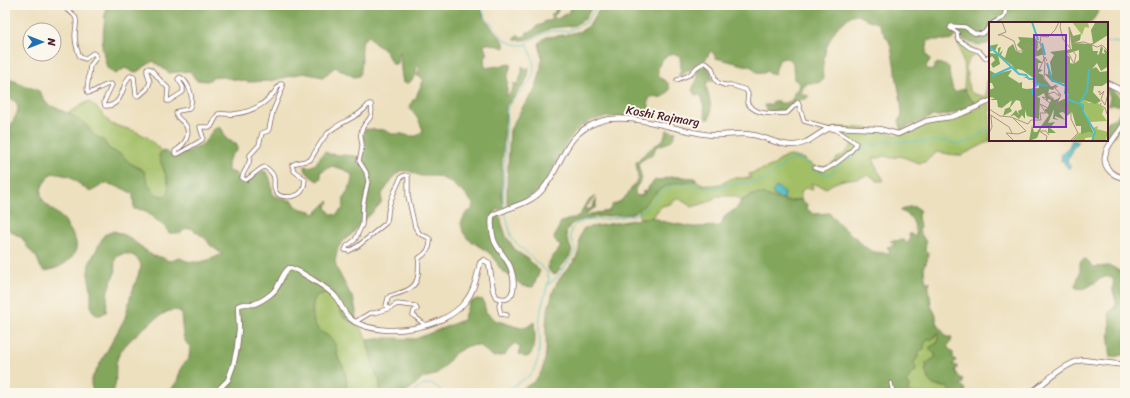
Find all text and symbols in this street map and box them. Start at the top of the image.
north arrow [22,22,62,62]
inset map [989,22,1108,141]
text: N [42,37,61,46]
street label: Koshi Rajmarg [624,99,702,133]

